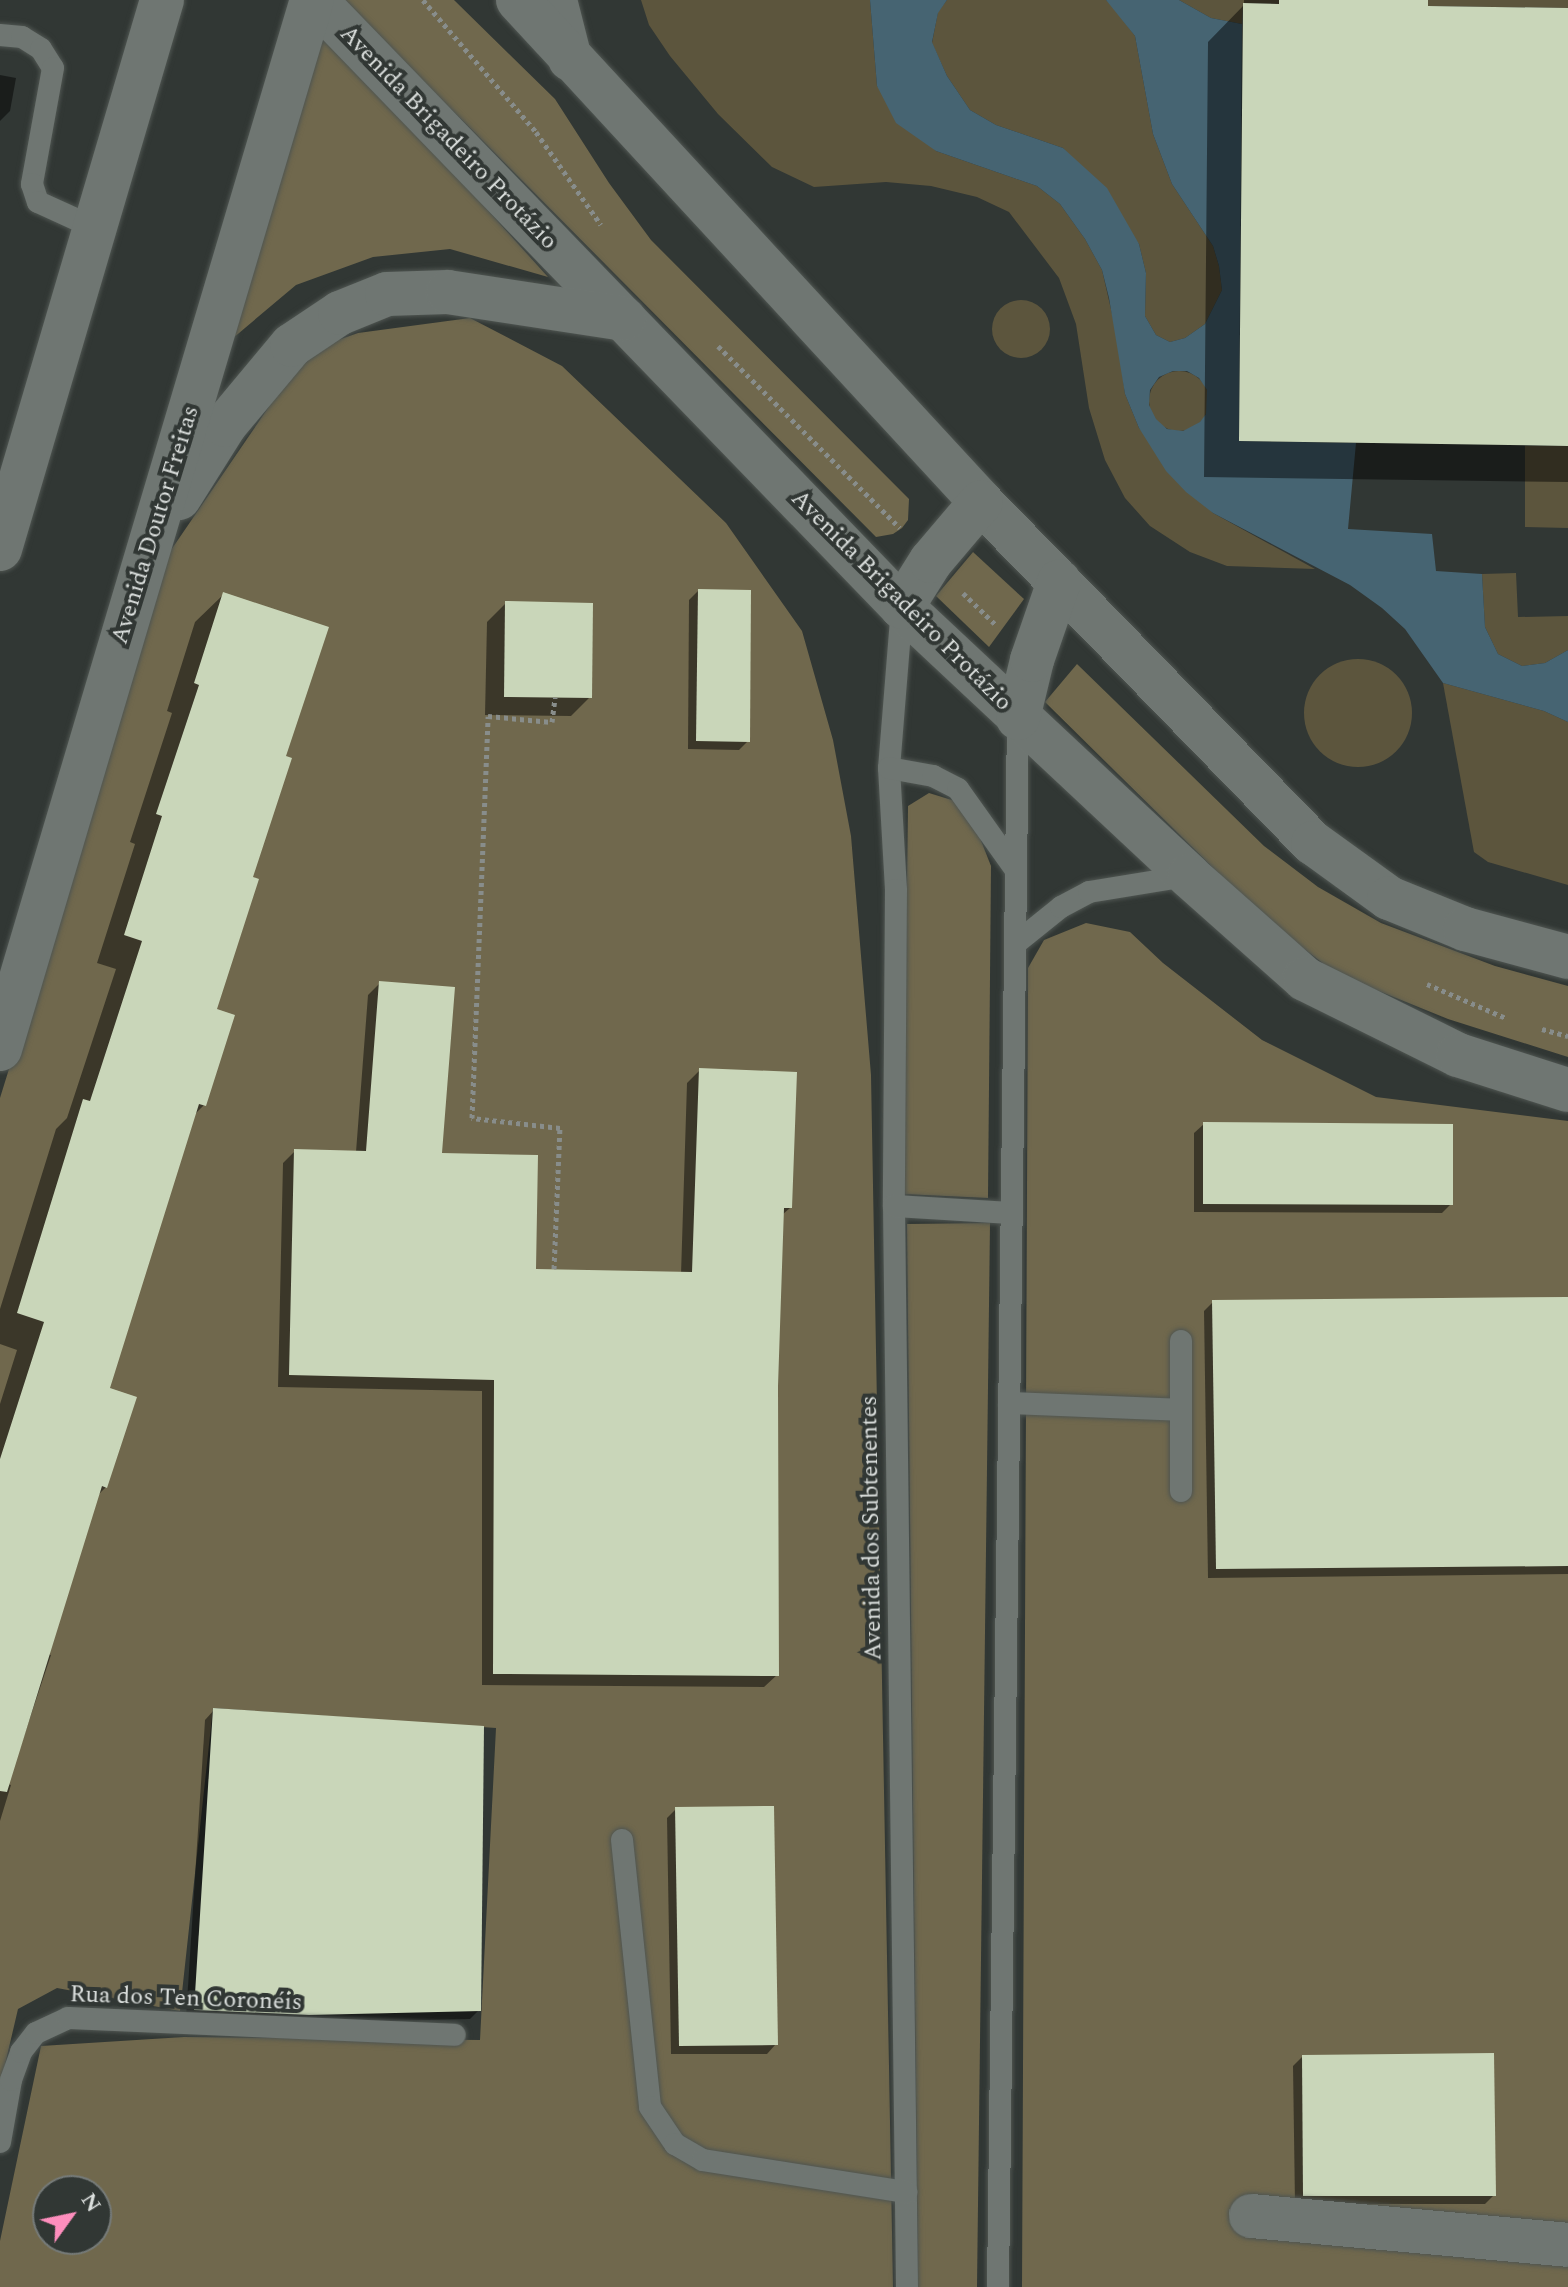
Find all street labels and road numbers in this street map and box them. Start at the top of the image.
street label: Avenida Brigadeiro Protázio [333,20,563,256]
street label: Avenida Doutor Freitas [106,402,206,648]
street label: Avenida Brigadeiro Protázio [784,484,1018,718]
street label: Avenida dos Subtenentes [855,1395,889,1661]
street label: Rua dos Ten Coronéis [69,1981,303,2017]

